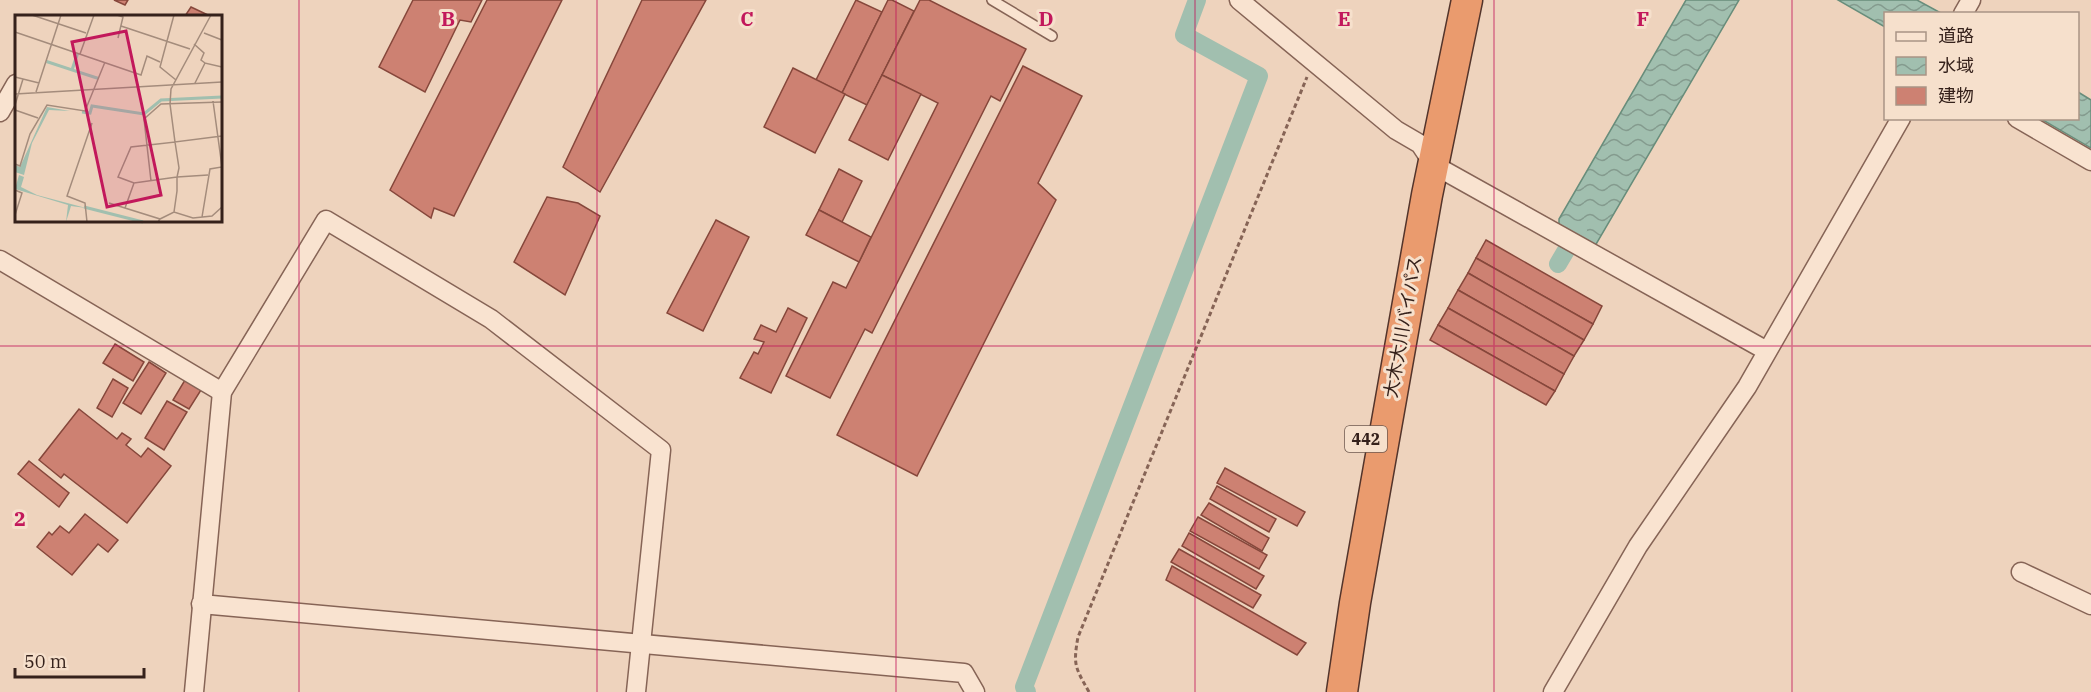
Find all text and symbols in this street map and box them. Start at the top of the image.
text: B [441,5,455,32]
text: C [740,5,754,32]
text: D [1038,5,1054,32]
text: E [1337,5,1351,32]
text: F [1637,5,1649,32]
legend [1884,12,2079,120]
inset map [15,15,222,222]
text: 道路 [1938,24,1974,47]
text: 水域 [1938,54,1974,77]
text: 建物 [1938,84,1974,107]
street label: 大木大川バイパス [1379,254,1426,400]
road number: 442 [1345,426,1387,452]
text: 2 [14,505,26,532]
scale bar [15,641,144,679]
text: 50 m [24,650,67,673]

